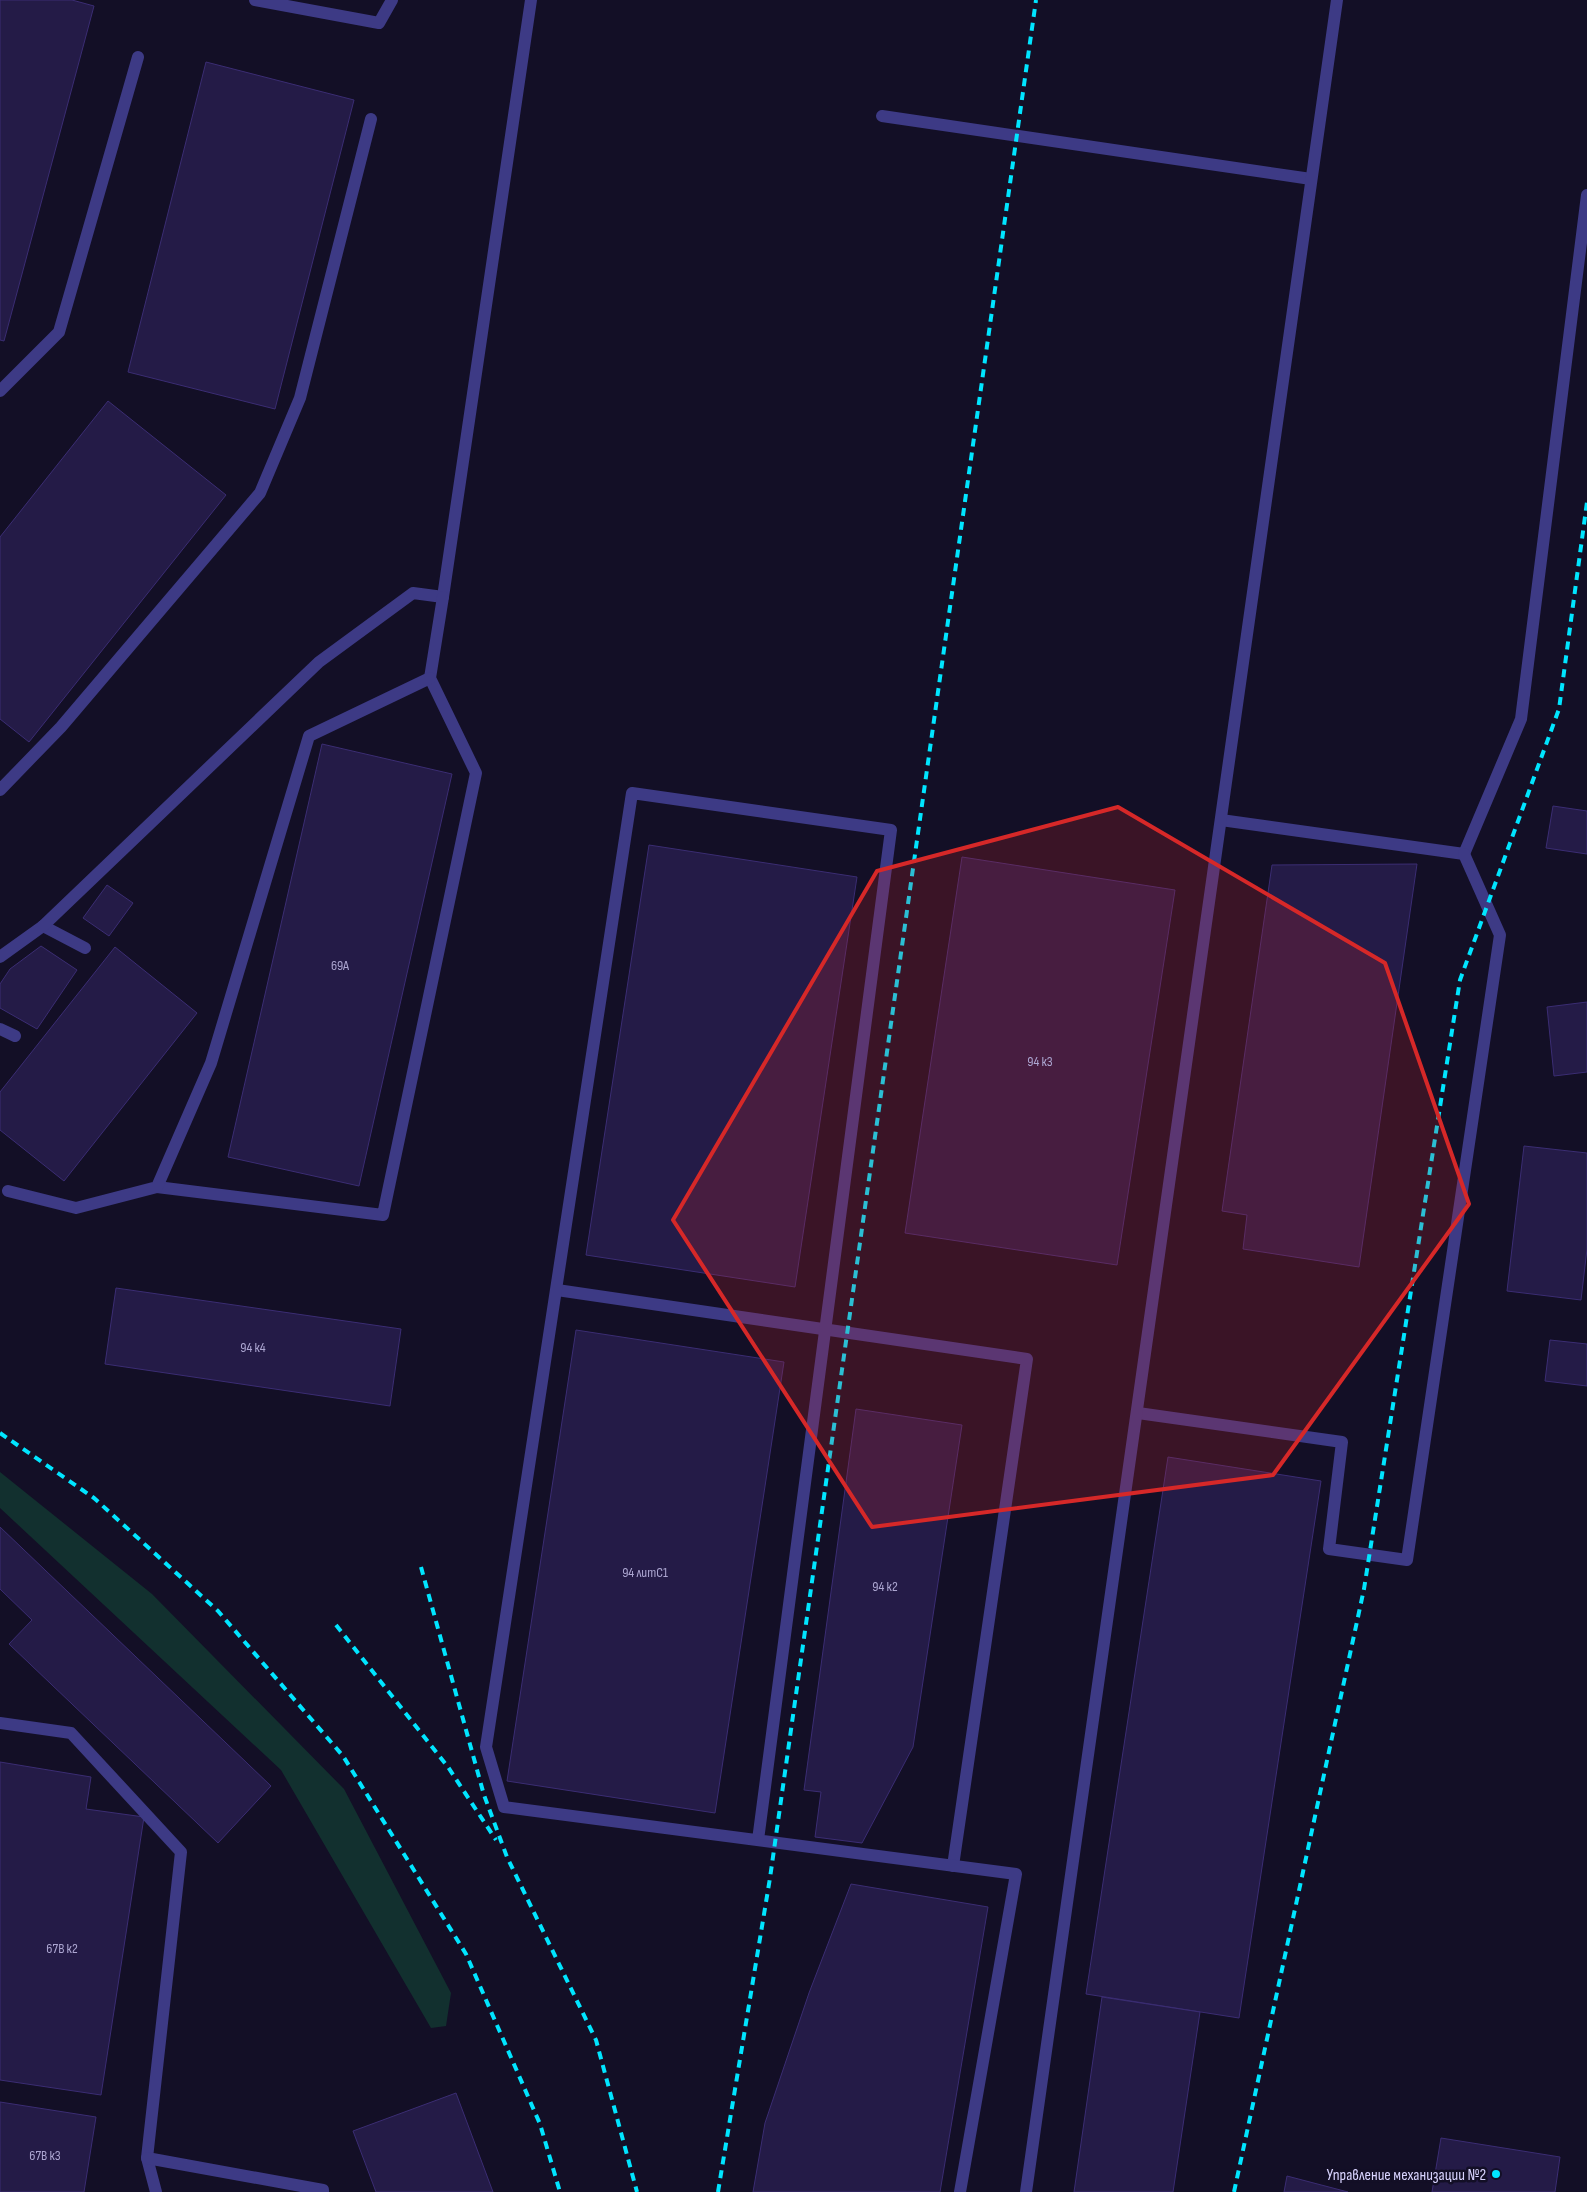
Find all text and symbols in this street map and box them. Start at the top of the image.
house number: 69А [331,957,350,974]
house number: 94 к3 [1027,1053,1053,1070]
house number: 94 к4 [240,1339,266,1356]
house number: 94 литС1 [622,1564,668,1581]
house number: 94 к2 [872,1578,898,1595]
house number: 67В к2 [46,1940,78,1957]
house number: 67В к3 [29,2147,61,2164]
place label: Управление механизации №2 [1327,2166,1486,2185]
marker: Управление механизации №2 [1490,2168,1502,2180]

